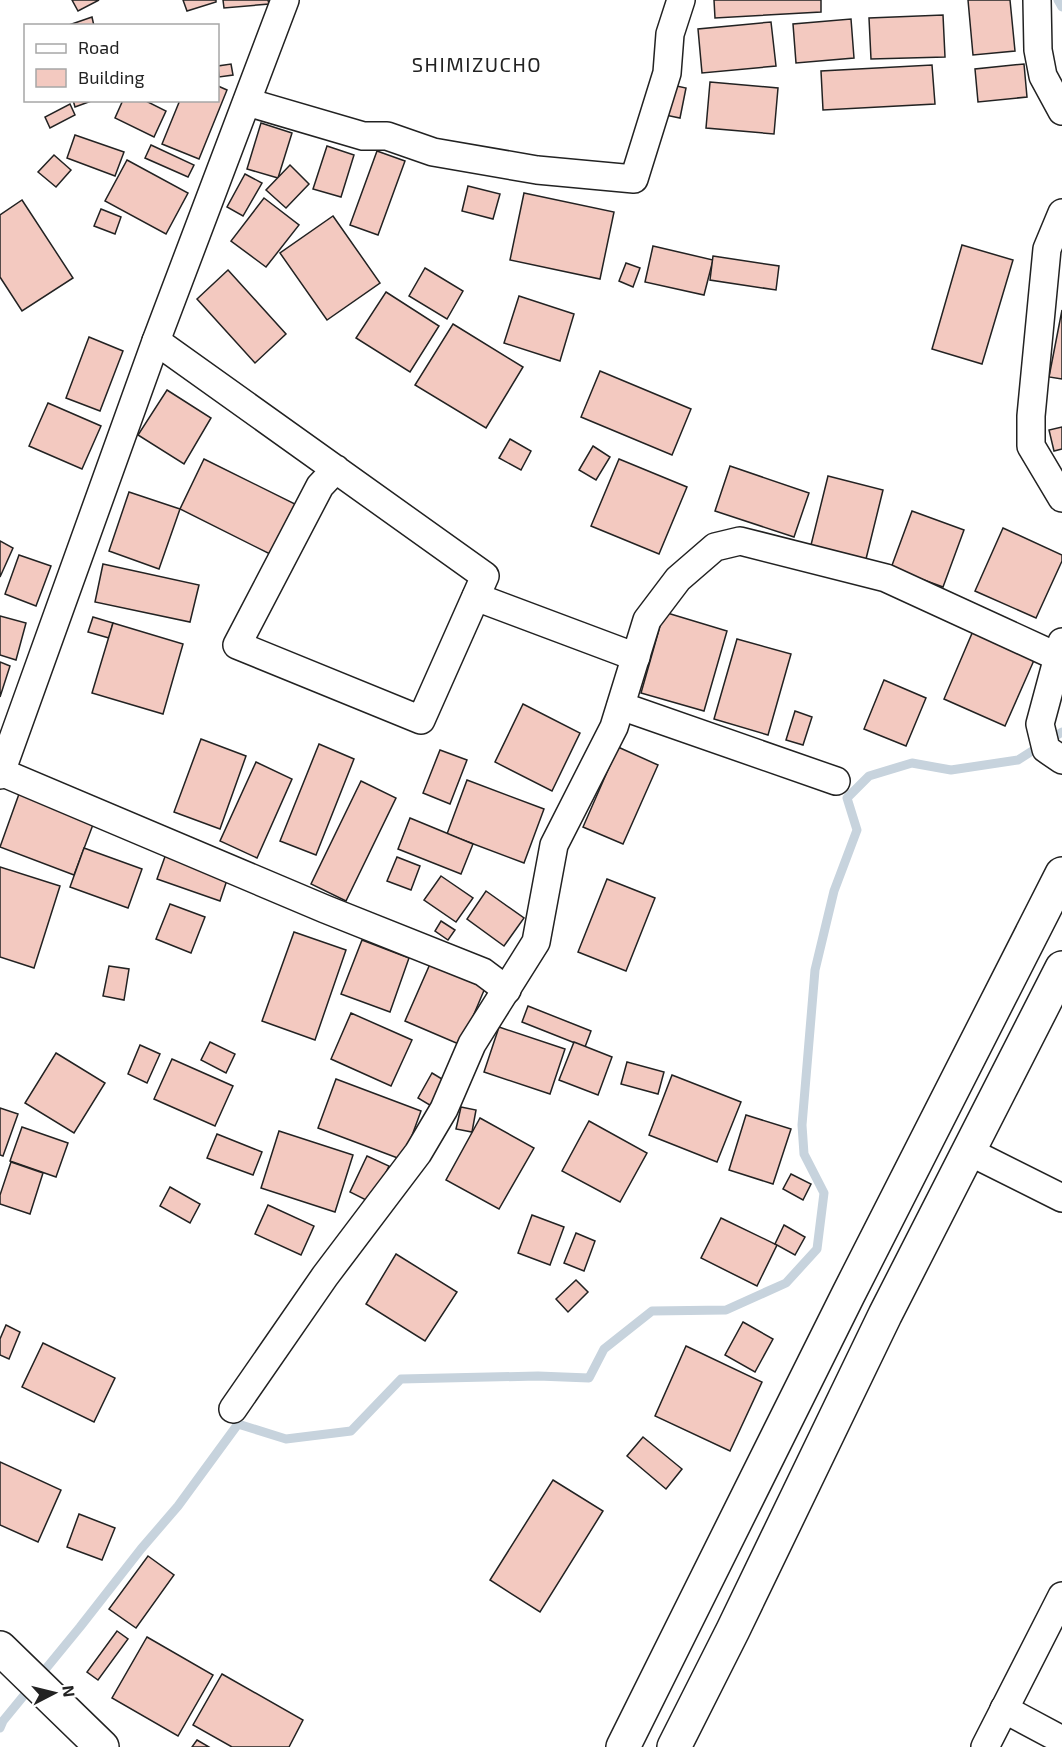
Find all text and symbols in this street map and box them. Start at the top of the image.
legend [24,24,219,102]
text: Road [78,36,119,58]
district label: SHIMIZUCHO [412,52,542,76]
text: Building [78,66,145,88]
north arrow [24,1663,84,1723]
text: N [59,1684,80,1698]

